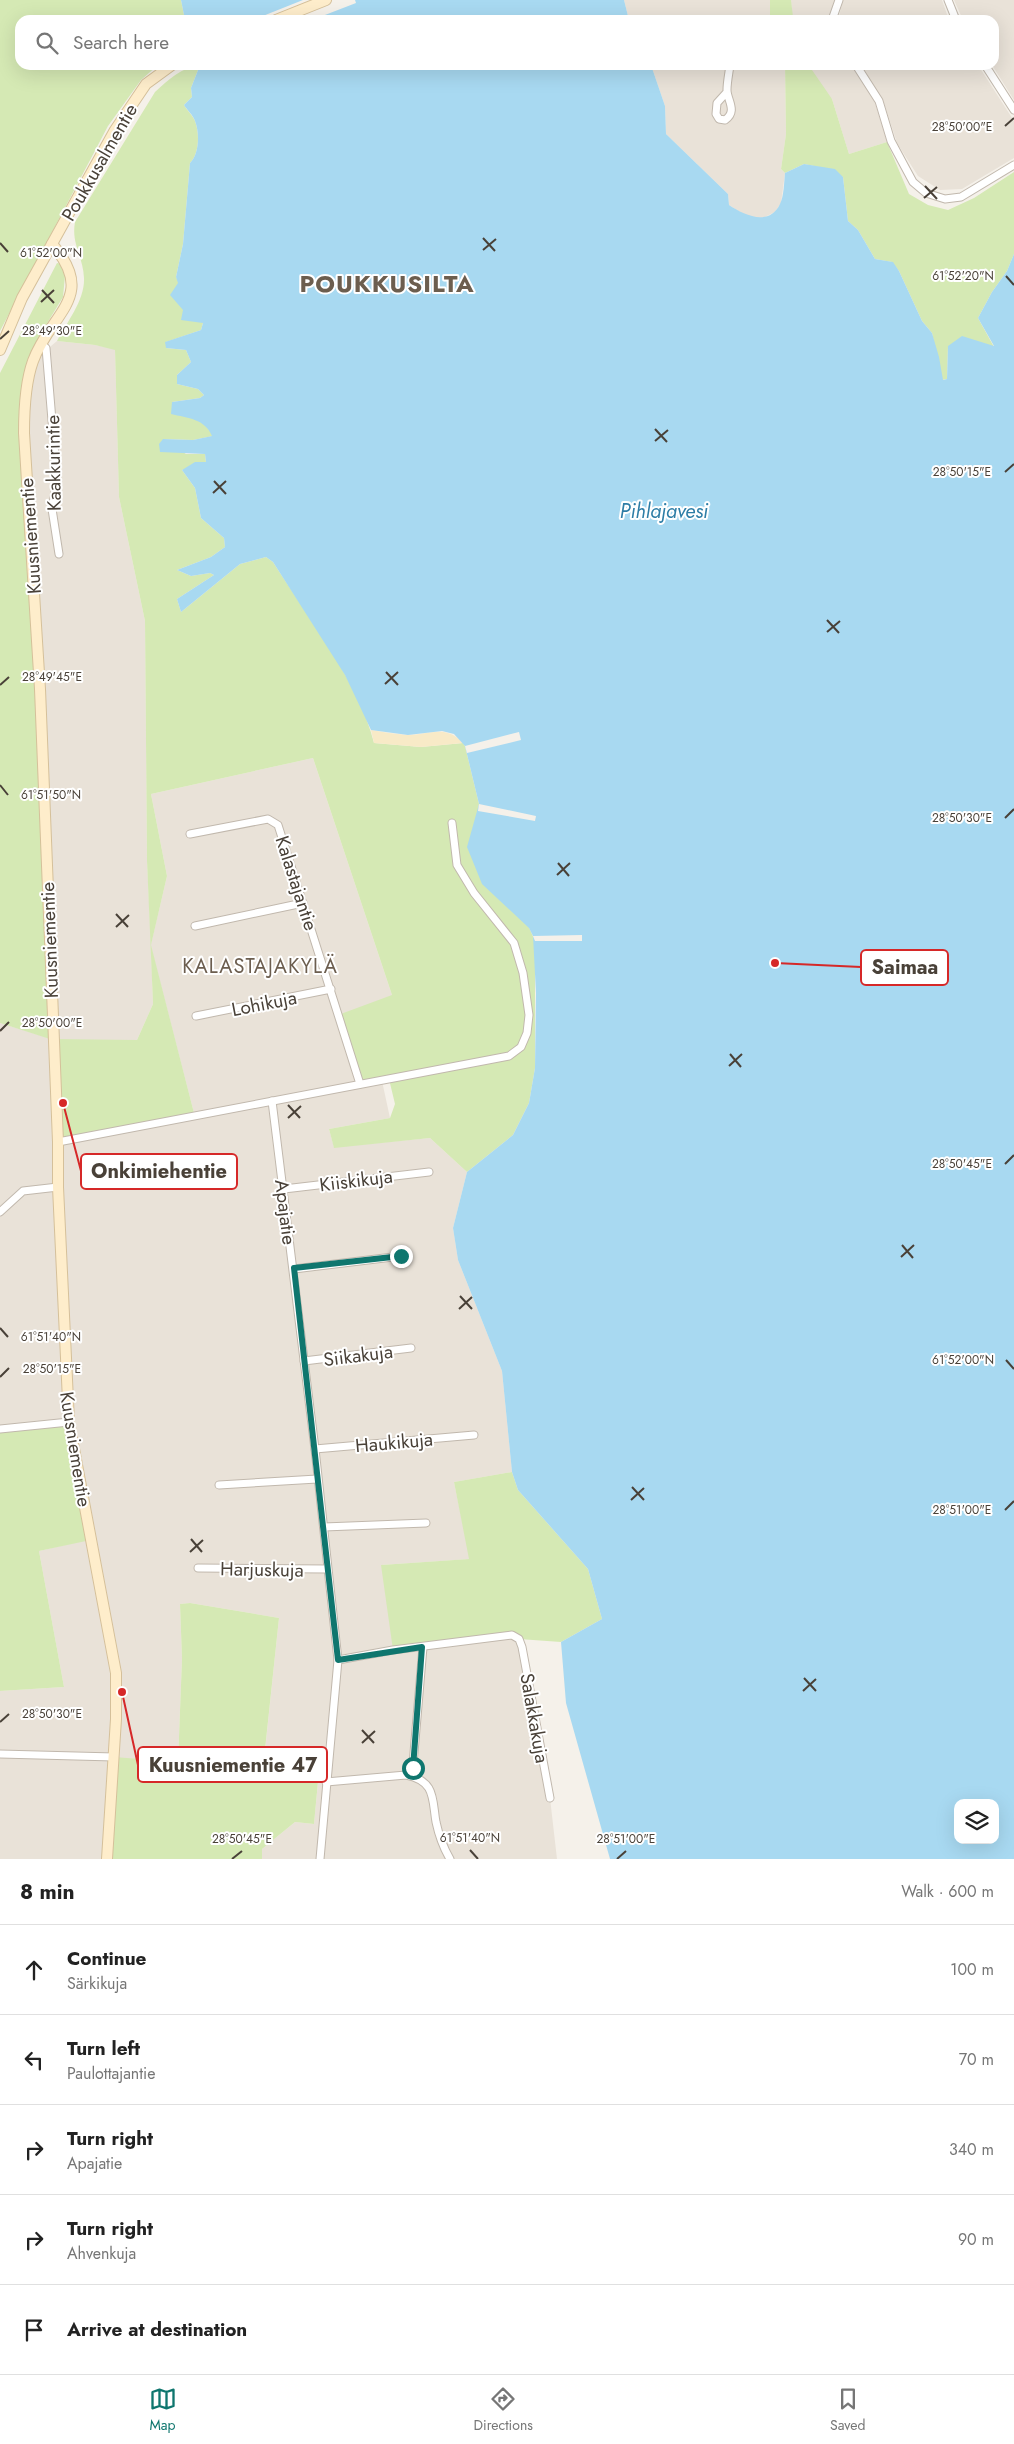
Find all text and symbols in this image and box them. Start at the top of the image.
search box [15,15,999,70]
icon: search [33,29,61,57]
text: Search here [73,29,169,56]
street label: Poukkusalmentie [55,98,144,226]
text: 28°50'00"E [932,118,992,136]
text: 61°52'00"N [20,244,82,262]
district label: POUKKUSILTA [299,266,475,301]
text: 61°52'20"N [932,267,994,285]
text: 28°49'30"E [22,322,82,340]
street label: Kaakkurintie [39,414,68,511]
text: 28°50'15"E [933,463,991,481]
street label: Kuusniementie [13,477,48,595]
water label: Pihlajavesi [620,497,709,526]
text: 28°49'45"E [22,668,82,686]
text: 61°51'50"N [21,786,81,804]
text: 28°50'30"E [932,809,992,827]
street label: Kalastajantie [269,832,325,934]
street label: Kuusniementie [34,881,65,999]
callout: Saimaa [861,950,948,985]
district label: KALASTAJAKYLÄ [182,952,338,981]
text: Saimaa [872,953,938,982]
street label: Lohikuja [229,984,299,1023]
text: 28°50'00"E [22,1014,82,1032]
callout: Onkimiehentie [81,1154,237,1189]
text: 28°50'45"E [932,1155,992,1173]
text: Onkimiehentie [91,1157,227,1186]
street label: Kiiskikuja [318,1163,394,1198]
street label: Apajatie [268,1178,303,1247]
route end [390,1245,413,1268]
text: 61°51'40"N [21,1328,81,1346]
street label: Siikakuja [322,1338,394,1373]
text: 61°52'00"N [932,1351,994,1369]
text: 28°50'15"E [23,1360,81,1378]
street label: Kuusniementie [53,1390,98,1509]
street label: Haukikuja [354,1426,434,1459]
text: 28°51'00"E [933,1501,991,1519]
street label: Harjuskuja [220,1555,304,1584]
street label: Salakkakuja [513,1671,556,1765]
text: 28°50'30"E [22,1705,82,1723]
callout: Kuusniementie 47 [138,1747,327,1782]
text: Kuusniementie 47 [149,1751,318,1780]
route start [402,1757,425,1780]
map controls [954,1799,999,1844]
button: layers [954,1799,999,1844]
text: 61°51'40"N [440,1829,500,1847]
text: 28°50'45"E [212,1830,272,1848]
text: 28°51'00"E [597,1830,655,1848]
text: 8 min [20,1877,75,1907]
text: Walk · 600 m [901,1880,994,1903]
text: Continue [67,1945,146,1972]
icon: ahead [20,1956,48,1984]
text: 100 m [950,1958,994,1981]
text: Särkikuja [67,1972,127,1995]
text: Turn left [67,2035,140,2062]
icon: left [20,2046,48,2074]
text: 70 m [959,2048,994,2071]
text: Paulottajantie [67,2062,156,2085]
text: Turn right [67,2125,153,2152]
icon: right [20,2136,48,2164]
text: 340 m [949,2138,994,2161]
text: Apajatie [67,2152,122,2175]
text: Turn right [67,2215,153,2242]
icon: right [20,2226,48,2254]
text: 90 m [958,2228,994,2251]
text: Ahvenkuja [67,2242,136,2265]
icon: arrive [20,2316,48,2344]
text: Arrive at destination [67,2316,247,2343]
tab: Map [149,2385,177,2435]
tab: Directions [474,2385,533,2435]
tab: Saved [830,2385,865,2435]

